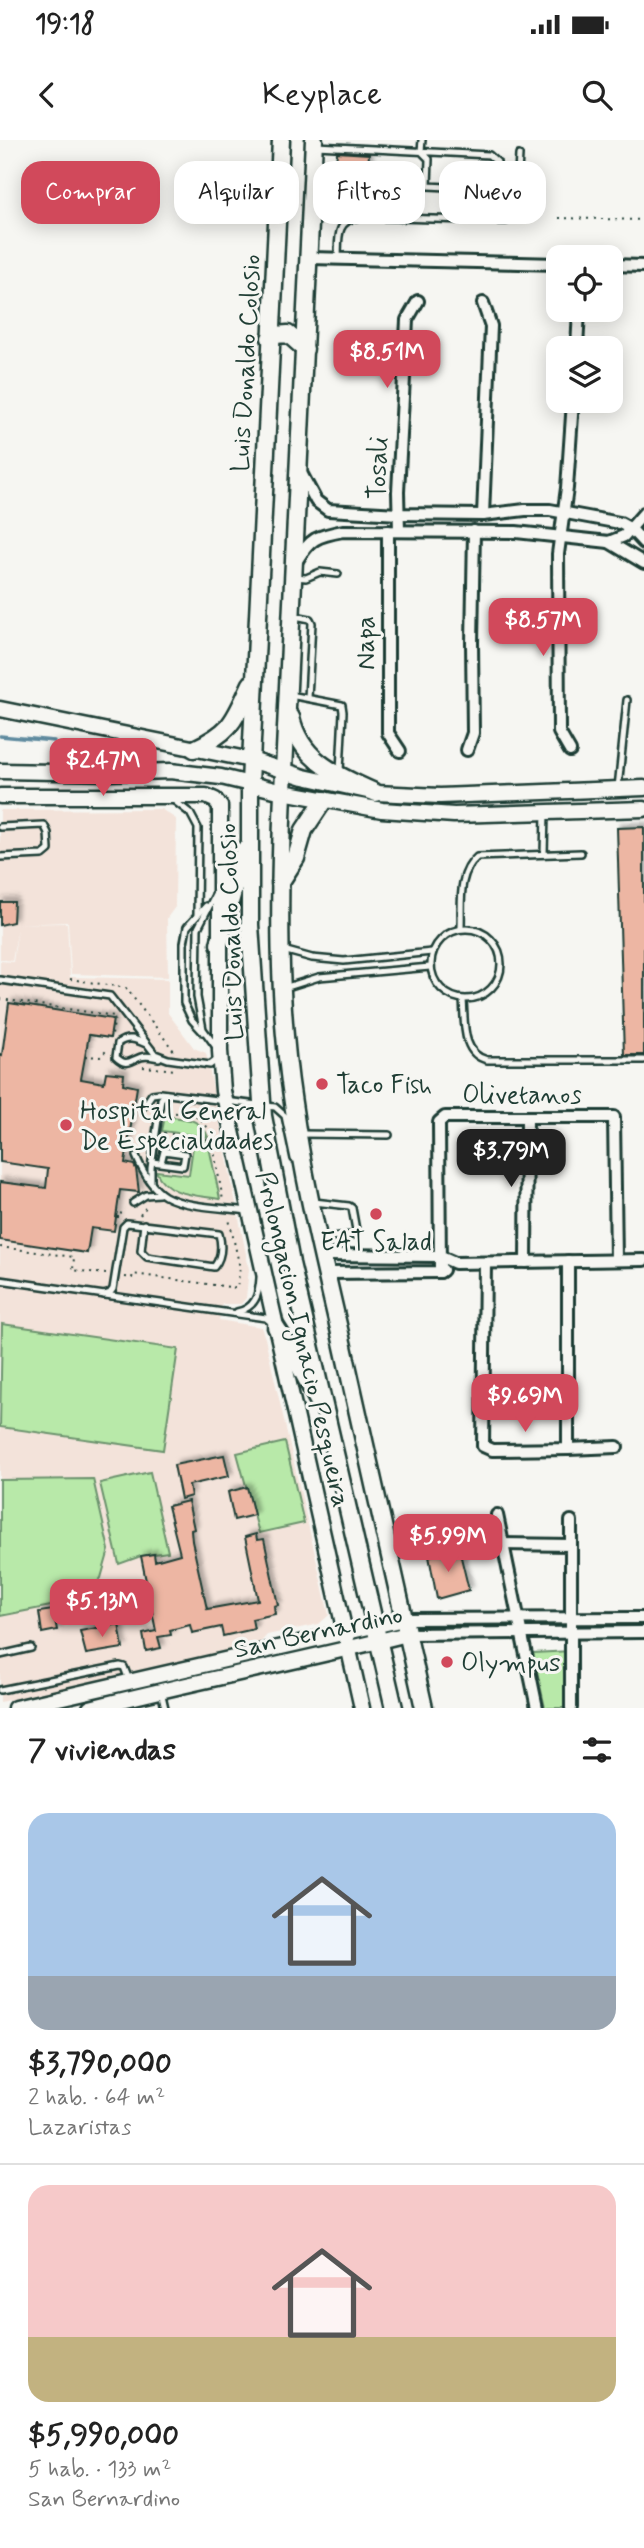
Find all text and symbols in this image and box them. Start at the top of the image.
text: 19:18 [35,8,95,42]
text: Keyplace [262,74,382,116]
icon: back [28,76,66,114]
icon: search [578,76,616,114]
chip: Comprar [21,161,160,224]
chip: Alquilar [174,161,299,224]
chip: Filtros [313,161,425,224]
chip: Nuevo [439,161,546,224]
map controls [546,245,623,413]
button: locate [546,245,623,322]
street label: Luis Donaldo Colosio [224,254,270,473]
pin: $8.51M [330,330,444,390]
button: layers [546,336,623,413]
text: $8.51M [349,338,425,368]
street label: Tosali [361,436,397,500]
pin: $8.57M [486,598,600,658]
text: $8.57M [505,606,581,636]
street label: Napa [350,616,384,670]
pin: $2.47M [46,738,160,798]
text: $2.47M [66,746,140,776]
street label: Luis Donaldo Colosio [211,823,253,1041]
place label: Taco Fish [336,1069,432,1103]
marker: Taco Fish [314,1076,330,1092]
street label: Olivetanos [462,1079,582,1113]
place label: Hospital General De Especialidades [80,1095,273,1159]
marker: Hospital General De Especialidades [58,1117,74,1133]
pin: $3.79M [454,1130,568,1189]
text: $3.79M [473,1137,549,1167]
street label: Prolongacion Ignacio Pesqueira [245,1168,357,1511]
marker: EAT Salad [368,1206,384,1222]
place label: EAT Salad [320,1226,432,1260]
pin: $9.69M [468,1374,582,1434]
text: $9.69M [487,1382,563,1412]
pin: $5.99M [391,1514,505,1574]
text: $5.99M [409,1522,487,1552]
pin: $5.13M [45,1580,159,1639]
text: $5.13M [66,1587,138,1617]
street label: San Bernardino [231,1598,406,1667]
place label: Olympus [461,1647,561,1681]
marker: Olympus [439,1654,455,1670]
text: 7 viviendas [28,1731,176,1770]
icon: filters [578,1731,616,1769]
icon: home [259,1858,385,1984]
text: $3,790,000 [28,2044,172,2083]
text: 2 hab. · 64 m² [28,2083,165,2113]
text: Lazaristas [28,2113,131,2143]
icon: home [259,2230,385,2356]
text: $5,990,000 [28,2416,179,2455]
text: 5 hab. · 133 m² [28,2455,171,2485]
text: San Bernardino [28,2485,180,2515]

